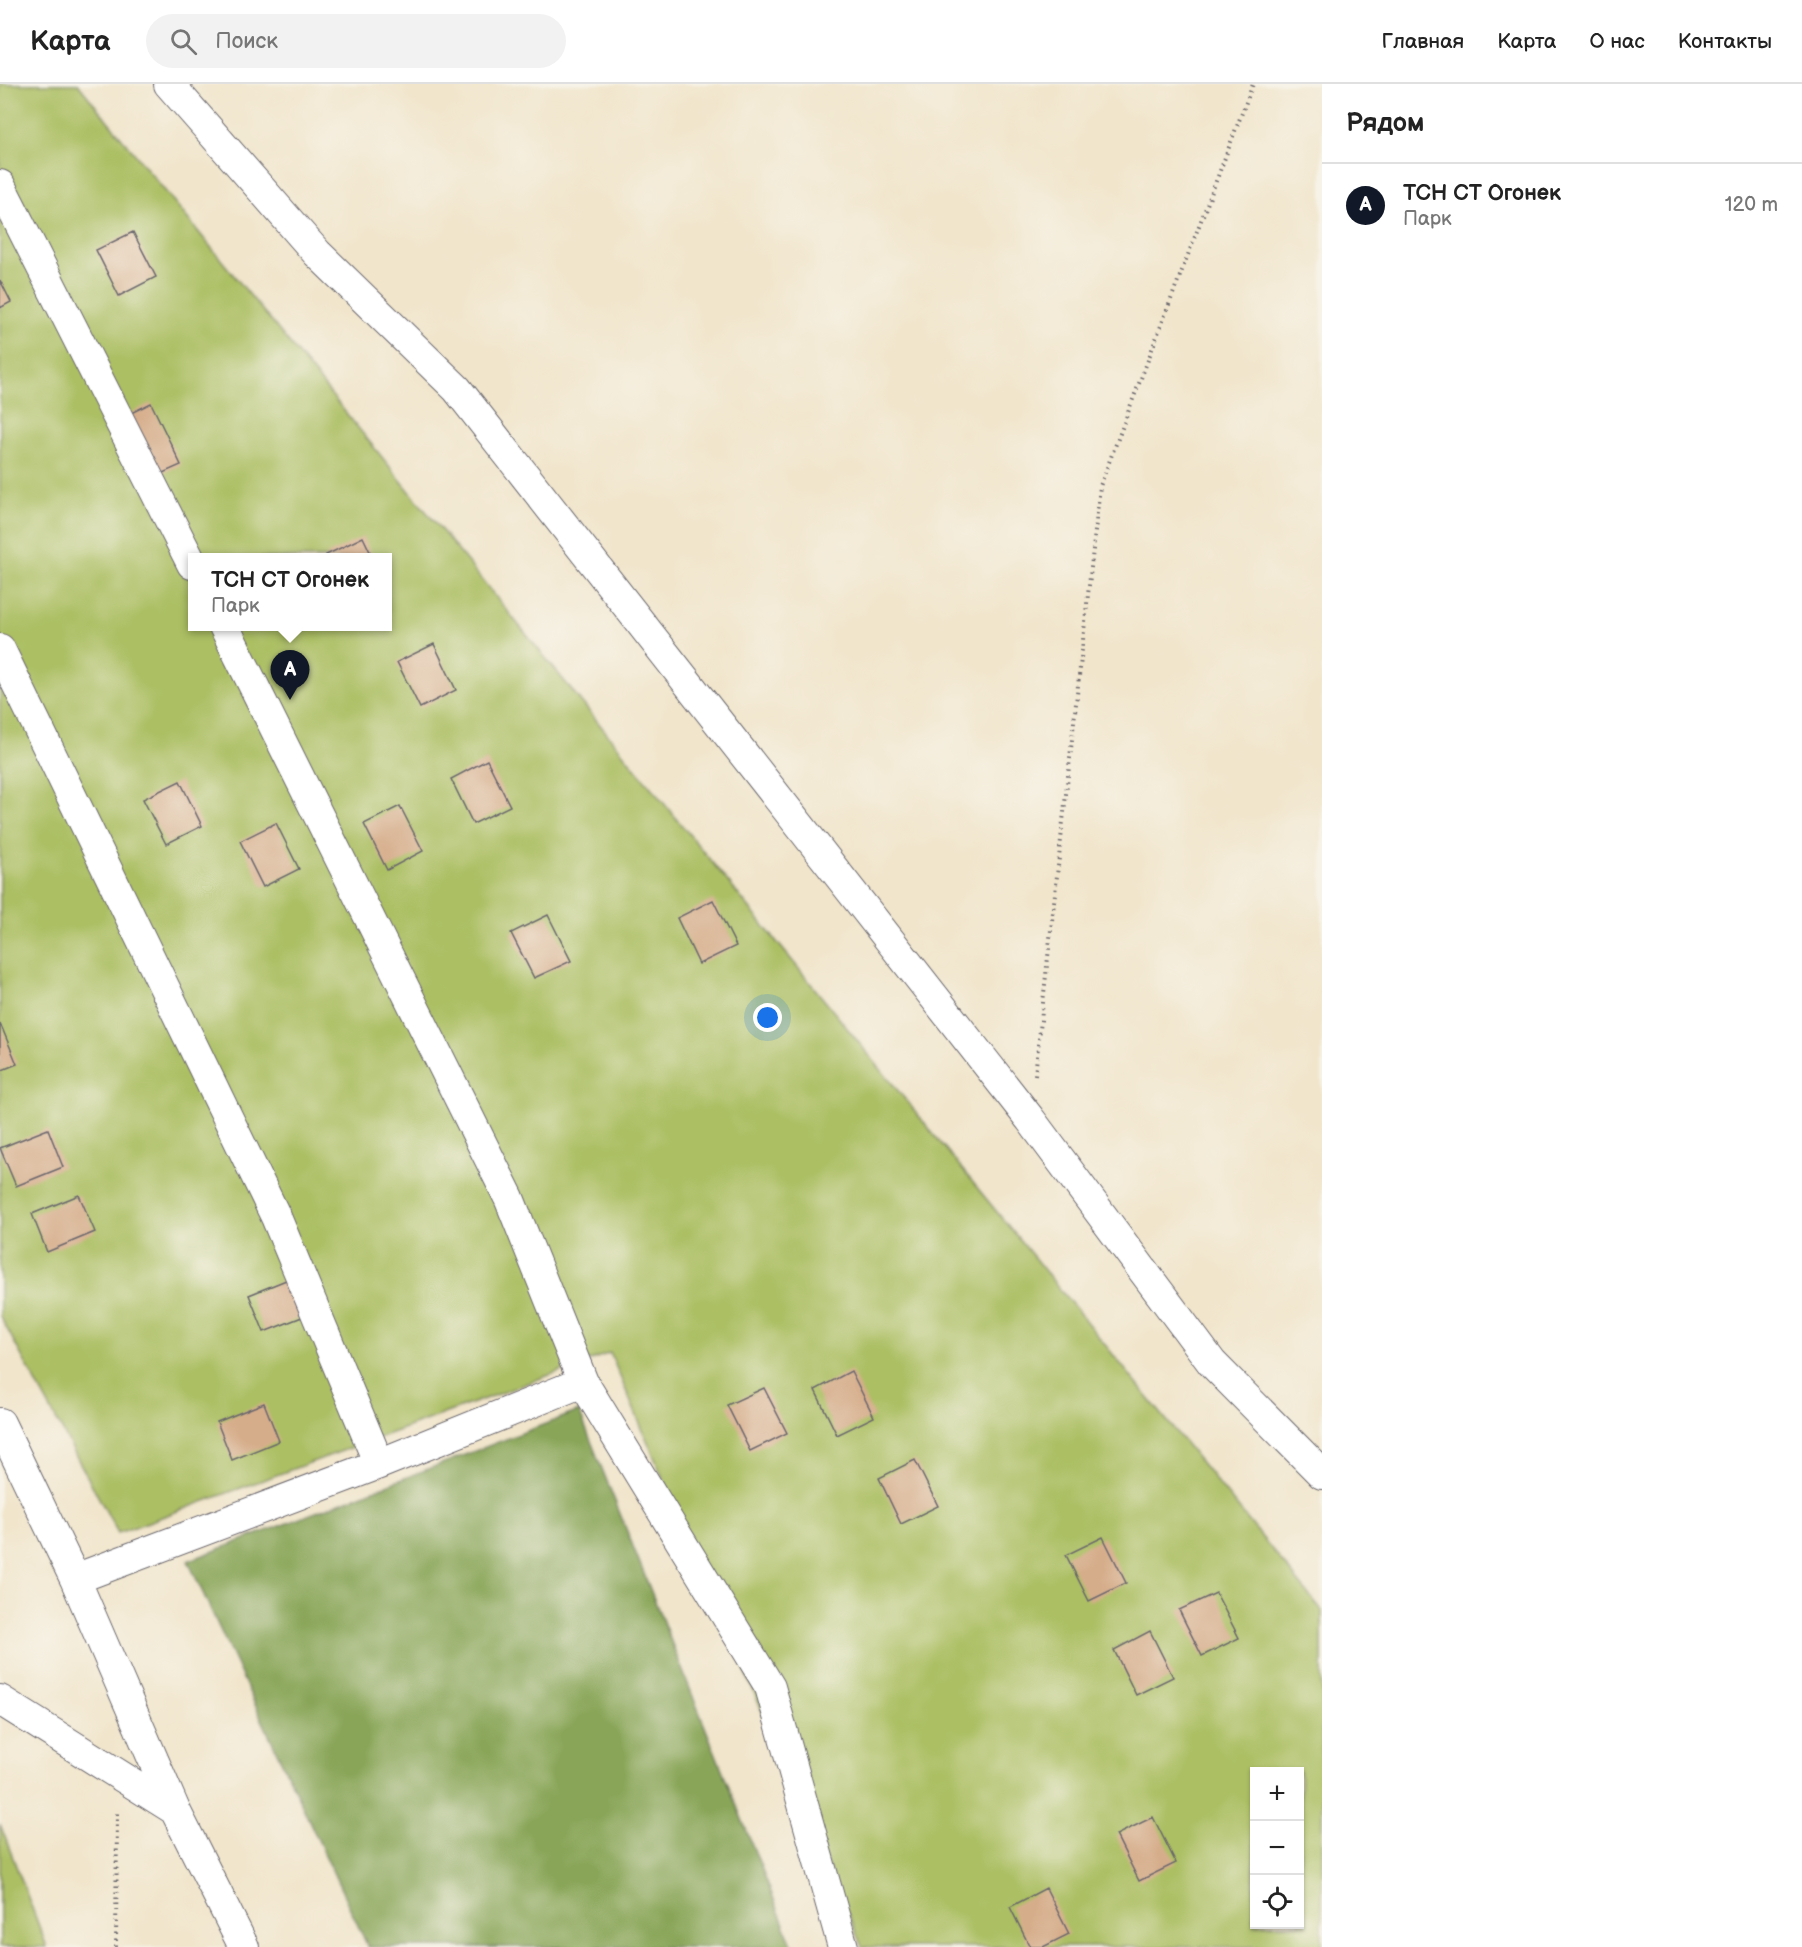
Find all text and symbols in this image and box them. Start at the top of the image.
search box [146,14,566,68]
text: Карта [30,25,110,58]
icon: search [167,25,200,58]
text: Поиск [215,28,278,55]
text: Главная [1381,29,1464,54]
text: Карта [1497,29,1556,54]
text: О нас [1589,29,1645,54]
text: Контакты [1678,29,1772,54]
text: Рядом [1346,108,1424,139]
text: ТСН СТ Огонек [1403,180,1561,207]
text: A [1359,193,1372,217]
text: 120 m [1725,193,1778,217]
text: Парк [1403,207,1452,231]
popup [188,553,392,631]
text: ТСН СТ Огонек [211,567,369,594]
text: Парк [211,594,260,618]
pin: A [270,650,310,700]
your location [753,1003,782,1032]
map controls [1250,1767,1304,1929]
button: + [1250,1767,1304,1821]
button: − [1250,1821,1304,1875]
button: locate [1250,1875,1304,1929]

